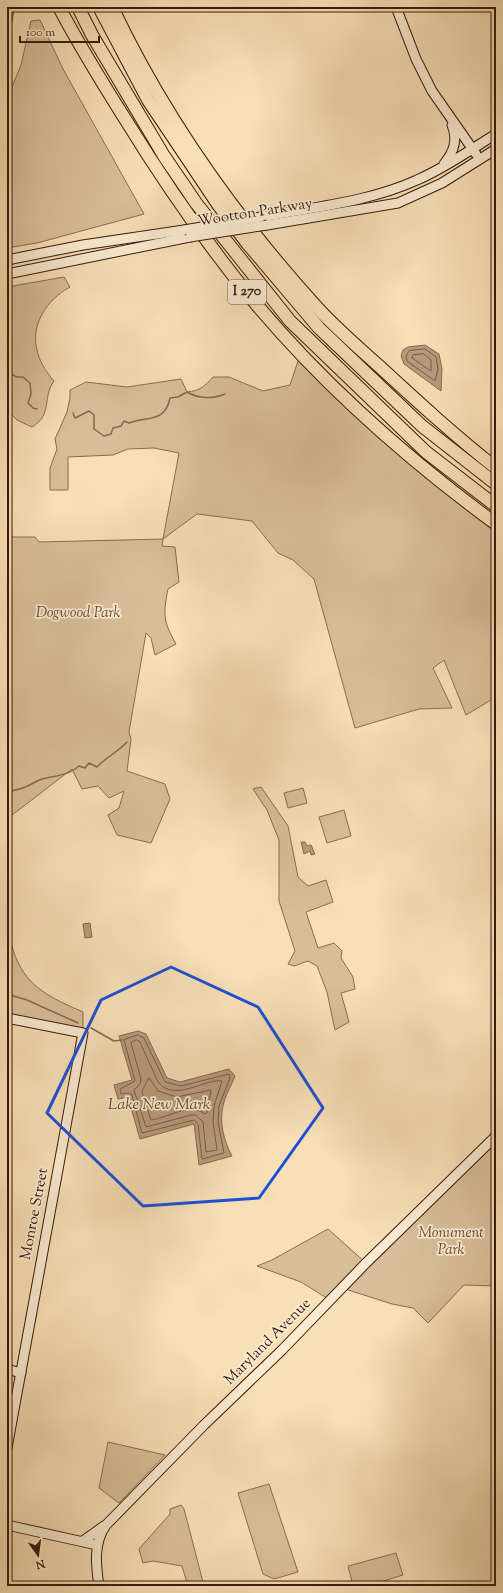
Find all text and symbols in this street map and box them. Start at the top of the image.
scale bar [20,18,99,44]
text: 100 m [26,24,55,42]
street label: Wootton Parkway [196,193,314,232]
road number: I 270 [228,280,266,304]
park label: Dogwood Park [36,603,121,624]
water label: Lake New Mark [108,1094,210,1117]
street label: Monroe Street [16,1166,54,1262]
park label: Monument Park [418,1223,484,1261]
street label: Maryland Avenue [220,1294,316,1390]
north arrow [18,1535,58,1575]
text: N [34,1555,47,1573]

